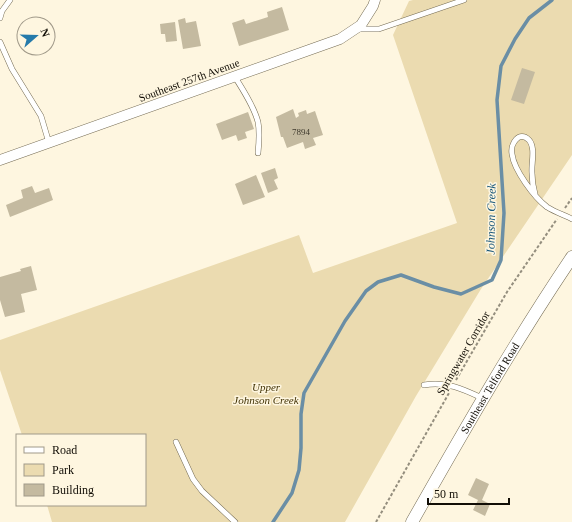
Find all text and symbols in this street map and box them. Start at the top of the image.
north arrow [16,16,56,56]
text: N [38,27,52,38]
street label: Southeast 257th Avenue [137,56,241,104]
house number: 7894 [292,127,311,137]
water label: Johnson Creek [483,183,499,255]
street label: Springwater Corridor [434,309,492,397]
street label: Southeast Telford Road [458,340,522,435]
park label: Upper Johnson Creek [233,381,300,406]
legend [16,434,146,506]
text: Road [52,443,77,457]
text: Park [52,463,74,477]
scale bar [428,480,509,506]
text: Building [52,483,94,497]
text: 50 m [434,487,459,501]

